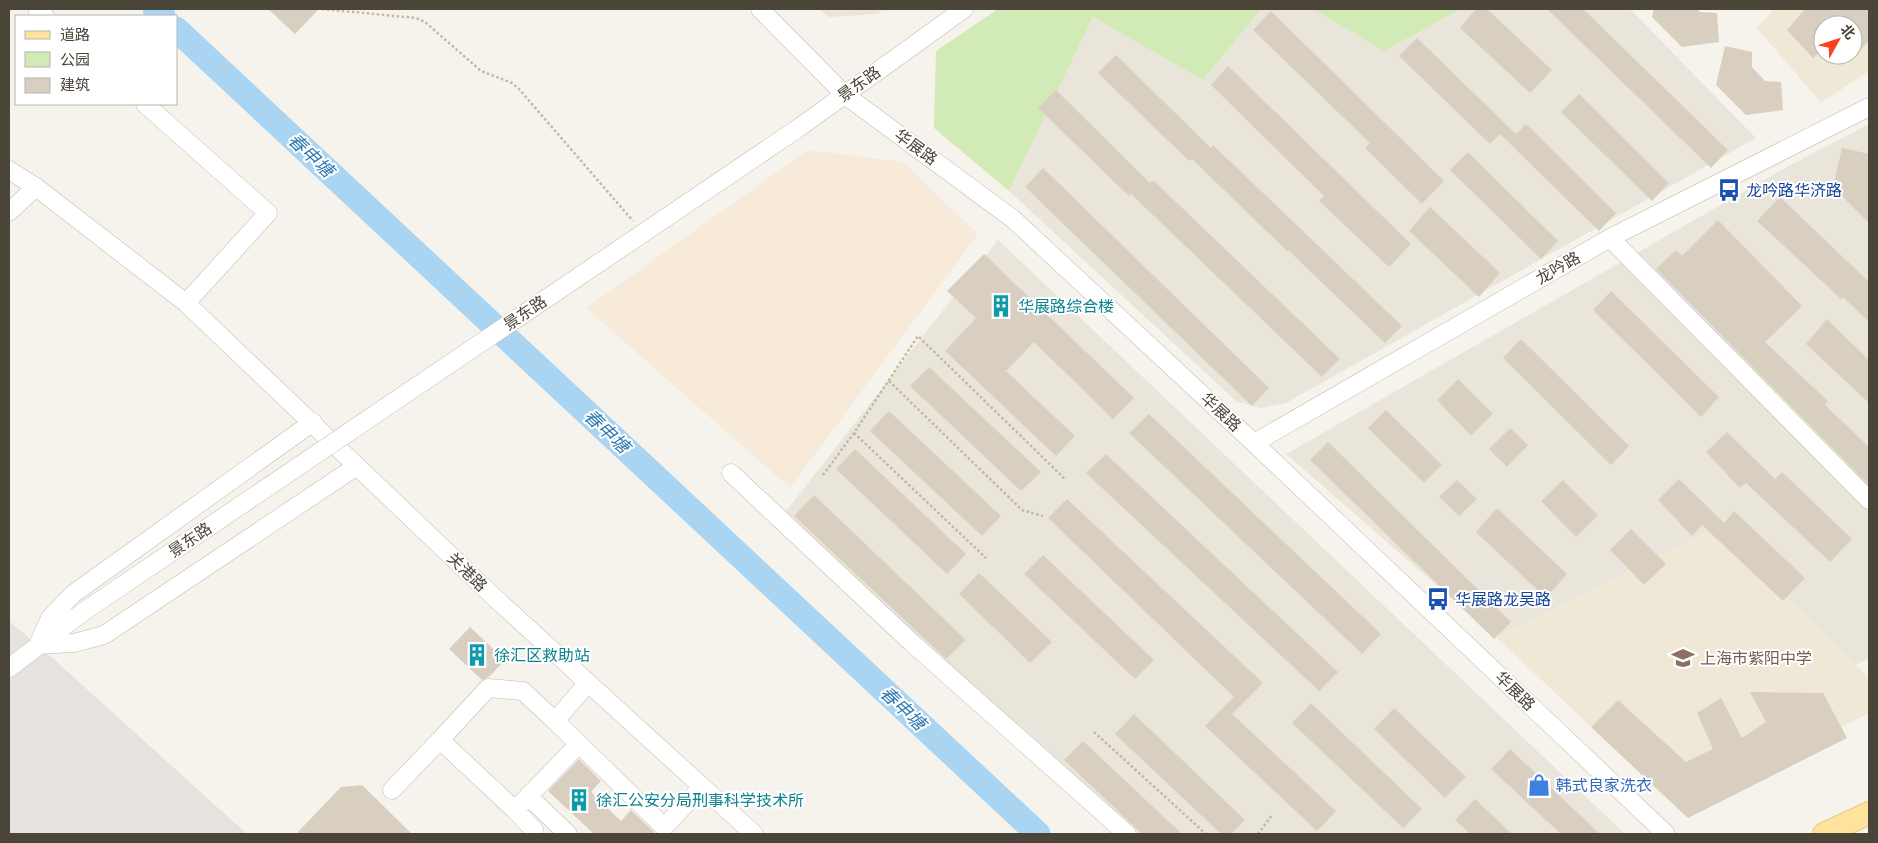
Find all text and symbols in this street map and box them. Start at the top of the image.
legend [15,15,178,105]
north arrow [1813,15,1863,65]
text: 北 [1837,21,1859,42]
text: 道路 [60,26,90,44]
text: 公园 [60,51,90,69]
street label: 景东路 [834,62,884,106]
text: 建筑 [60,76,90,94]
street label: 华展路 [891,125,941,169]
water label: 春申塘 [284,129,340,183]
bus stop icon: 龙吟路华济路 [1716,177,1742,203]
place label: 龙吟路华济路 [1746,181,1842,200]
street label: 龙吟路 [1532,248,1584,288]
street label: 景东路 [500,292,550,334]
building icon: 华展路综合楼 [988,293,1014,319]
place label: 华展路综合楼 [1018,297,1114,316]
street label: 华展路 [1197,389,1245,435]
water label: 春申塘 [580,405,636,459]
street label: 景东路 [165,519,215,561]
street label: 关港路 [443,548,491,596]
bus stop icon: 华展路龙吴路 [1425,586,1451,612]
place label: 华展路龙吴路 [1455,590,1551,609]
building icon: 徐汇区救助站 [464,642,490,668]
school or university icon: 上海市紫阳中学 [1670,645,1696,671]
place label: 徐汇区救助站 [494,646,590,665]
place label: 上海市紫阳中学 [1700,649,1812,668]
street label: 华展路 [1491,667,1539,715]
water label: 春申塘 [876,682,932,736]
shop icon: 韩式良家洗衣 [1526,772,1552,798]
place label: 韩式良家洗衣 [1556,776,1652,795]
building icon: 徐汇公安分局刑事科学技术所 [566,787,592,813]
place label: 徐汇公安分局刑事科学技术所 [596,791,804,810]

